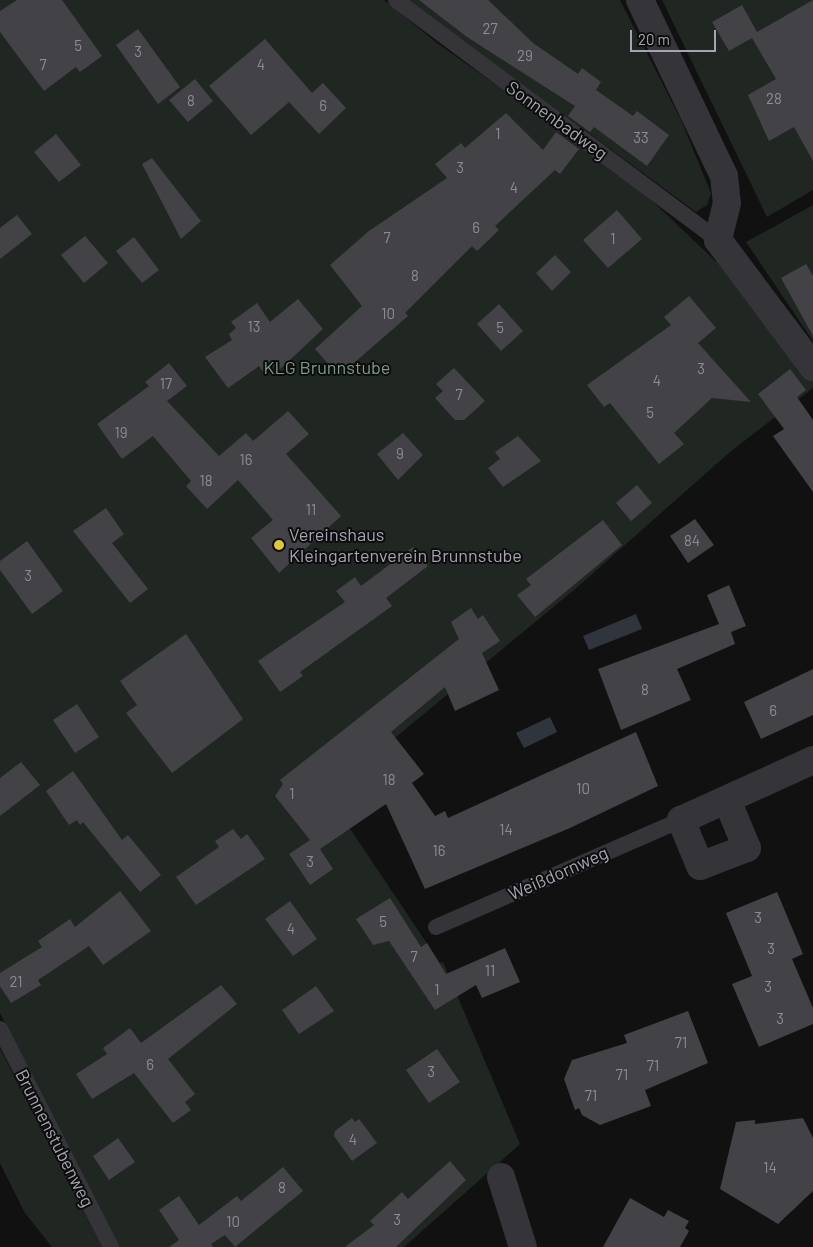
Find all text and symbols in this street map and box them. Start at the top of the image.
house number: 27 [482,20,498,38]
scale bar [633,20,719,52]
text: 20 m [638,30,670,48]
house number: 5 [74,37,82,55]
house number: 3 [134,43,142,61]
house number: 29 [517,47,533,65]
house number: 7 [39,56,47,74]
house number: 4 [257,56,265,74]
street label: Sonnenbadweg [502,76,612,164]
house number: 28 [766,90,782,108]
house number: 8 [187,92,195,110]
house number: 6 [319,97,327,115]
house number: 1 [495,125,501,143]
house number: 33 [633,129,649,147]
house number: 3 [456,159,464,177]
house number: 4 [510,179,518,197]
house number: 6 [472,219,480,237]
house number: 7 [383,229,391,247]
house number: 1 [610,230,616,248]
house number: 8 [411,267,419,285]
house number: 10 [381,305,395,323]
house number: 13 [248,318,260,336]
house number: 5 [496,319,504,337]
park label: KLG Brunnstube [264,356,390,378]
house number: 3 [697,360,705,378]
house number: 4 [653,372,661,390]
house number: 17 [160,375,172,393]
house number: 7 [455,386,463,404]
house number: 5 [646,404,654,422]
house number: 19 [114,424,128,442]
house number: 9 [396,445,404,463]
house number: 16 [240,451,252,469]
house number: 18 [199,472,213,490]
house number: 11 [306,501,316,519]
place label: Vereinshaus Kleingartenverein Brunnstube [289,524,522,566]
house number: 84 [684,532,700,550]
marker: Vereinshaus Kleingartenverein Brunnstube [273,539,285,551]
house number: 3 [24,567,32,585]
house number: 8 [641,681,649,699]
house number: 6 [769,702,777,720]
house number: 18 [382,771,396,789]
house number: 10 [576,780,590,798]
house number: 1 [289,785,295,803]
house number: 14 [499,821,513,839]
street label: Weißdornweg [505,841,611,905]
house number: 16 [433,842,445,860]
house number: 3 [306,853,314,871]
house number: 3 [754,909,762,927]
house number: 5 [379,913,387,931]
house number: 4 [287,920,295,938]
house number: 3 [767,940,775,958]
house number: 7 [410,948,418,966]
house number: 11 [485,962,495,980]
house number: 21 [9,973,23,991]
house number: 3 [764,978,772,996]
house number: 1 [434,981,440,999]
house number: 3 [776,1010,784,1028]
house number: 71 [675,1034,687,1052]
house number: 6 [146,1056,154,1074]
house number: 71 [647,1057,659,1075]
house number: 3 [427,1063,435,1081]
street label: Brunnenstubenweg [11,1066,99,1210]
house number: 71 [616,1066,628,1084]
house number: 71 [585,1087,597,1105]
house number: 4 [349,1131,357,1149]
house number: 14 [763,1159,777,1177]
house number: 8 [278,1179,286,1197]
house number: 3 [393,1211,401,1229]
house number: 10 [226,1213,240,1231]

